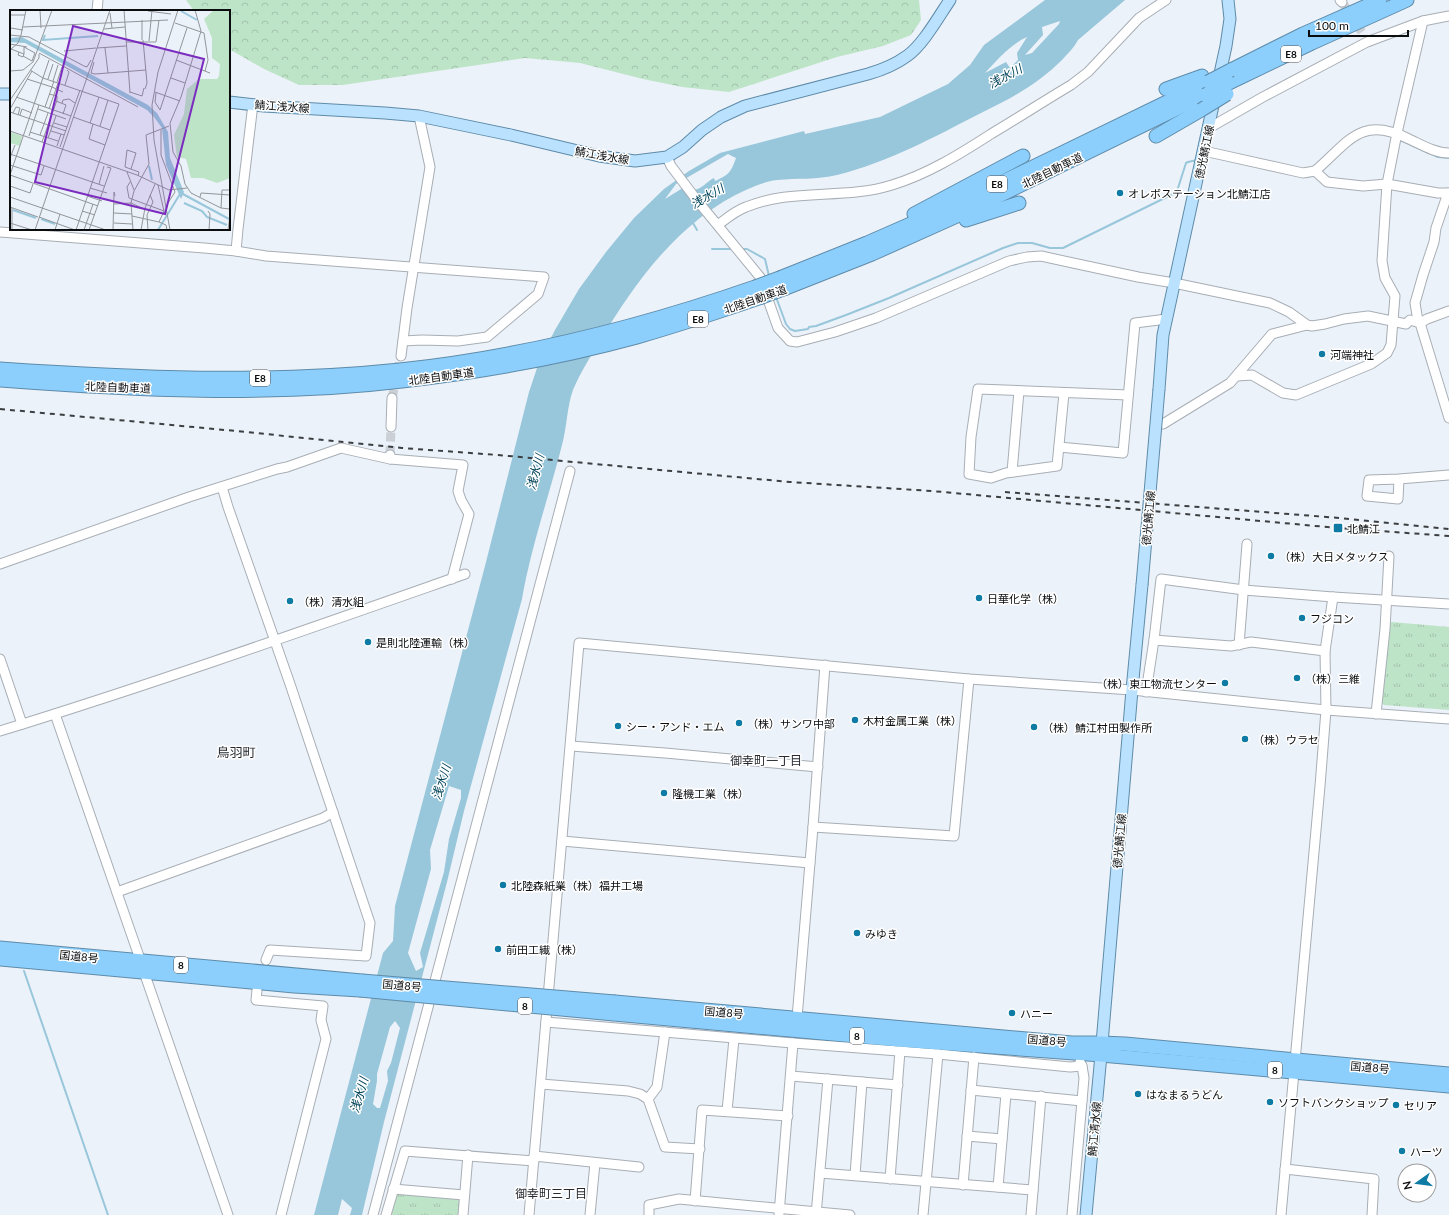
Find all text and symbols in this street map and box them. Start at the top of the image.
inset map [10,10,230,230]
scale bar [1309,12,1408,38]
text: 100 m [1315,18,1349,33]
road number: E8 [1281,46,1301,62]
water label: 浅水川 [986,60,1026,91]
street label: 鯖江浅水線 [254,98,310,114]
street label: 徳光鯖江線 [1192,124,1216,180]
street label: 鯖江浅水線 [574,144,630,166]
street label: 北陸自動車道 [1019,150,1085,190]
road number: E8 [987,176,1007,192]
water label: 浅水川 [688,180,728,211]
place label: オレボステーション北鯖江店 [1128,187,1271,200]
marker: オレボステーション北鯖江店 [1115,188,1125,198]
street label: 北陸自動車道 [722,282,788,316]
road number: E8 [688,311,708,327]
place label: 河端神社 [1330,348,1374,361]
marker: 河端神社 [1317,349,1327,359]
street label: 北陸自動車道 [407,365,475,387]
road number: E8 [250,370,270,386]
street label: 北陸自動車道 [85,379,151,395]
water label: 浅水川 [523,451,547,491]
street label: 徳光鯖江線 [1139,490,1157,546]
marker: 北鯖江 [1332,522,1344,534]
place label: 北鯖江 [1347,522,1380,535]
place label: （株）大日メタックス [1279,550,1389,563]
marker: （株）大日メタックス [1266,551,1276,561]
place label: 日華化学（株） [987,592,1064,605]
marker: 日華化学（株） [974,593,984,603]
place label: （株）清水組 [298,595,364,608]
marker: （株）清水組 [285,596,295,606]
place label: フジコン [1310,612,1354,625]
marker: フジコン [1297,613,1307,623]
place label: 是則北陸運輸（株） [376,636,475,649]
marker: 是則北陸運輸（株） [363,637,373,647]
place label: （株）三維 [1305,672,1360,685]
marker: （株）三維 [1292,673,1302,683]
place label: （株）東工物流センター [1096,677,1217,690]
marker: （株）東工物流センター [1220,678,1230,688]
place label: 木村金属工業（株） [863,714,962,727]
marker: 木村金属工業（株） [850,715,860,725]
place label: （株）サンワ中部 [747,717,835,730]
marker: （株）サンワ中部 [734,718,744,728]
place label: シー・アンド・エム [626,720,725,733]
marker: シー・アンド・エム [613,721,623,731]
place label: （株）鯖江村田製作所 [1042,721,1153,734]
marker: （株）鯖江村田製作所 [1029,722,1039,732]
place label: （株）ウラセ [1253,733,1319,746]
marker: （株）ウラセ [1240,734,1250,744]
district label: 鳥羽町 [216,744,256,760]
district label: 御幸町一丁目 [730,753,802,768]
water label: 浅水川 [428,761,454,801]
place label: 隆機工業（株） [672,787,749,800]
marker: 隆機工業（株） [659,788,669,798]
street label: 徳光鯖江線 [1110,813,1128,869]
place label: 北陸森紙業（株）福井工場 [511,879,643,892]
marker: 北陸森紙業（株）福井工場 [498,880,508,890]
place label: みゆき [865,927,898,940]
marker: みゆき [852,928,862,938]
place label: 前田工繊（株） [506,943,583,956]
marker: 前田工繊（株） [493,944,503,954]
street label: 国道8号 [59,947,99,965]
road number: 8 [174,957,188,973]
street label: 国道8号 [382,977,422,993]
road number: 8 [518,998,532,1014]
street label: 国道8号 [704,1004,744,1020]
place label: ハニー [1020,1007,1053,1020]
marker: ハニー [1007,1008,1017,1018]
road number: 8 [850,1028,864,1044]
street label: 国道8号 [1027,1032,1067,1048]
street label: 国道8号 [1350,1059,1390,1075]
road number: 8 [1268,1062,1282,1078]
water label: 浅水川 [347,1074,372,1114]
place label: はなまるうどん [1146,1088,1223,1101]
marker: はなまるうどん [1133,1089,1143,1099]
place label: ソフトバンクショップ [1278,1096,1389,1109]
marker: ソフトバンクショップ [1265,1097,1275,1107]
place label: セリア [1404,1099,1437,1112]
marker: セリア [1391,1100,1401,1110]
street label: 鯖江清水線 [1085,1101,1103,1157]
place label: ハーツ [1410,1145,1443,1158]
marker: ハーツ [1397,1146,1407,1156]
north arrow [1397,1163,1437,1203]
text: N [1399,1180,1414,1191]
district label: 御幸町三丁目 [515,1186,587,1201]

